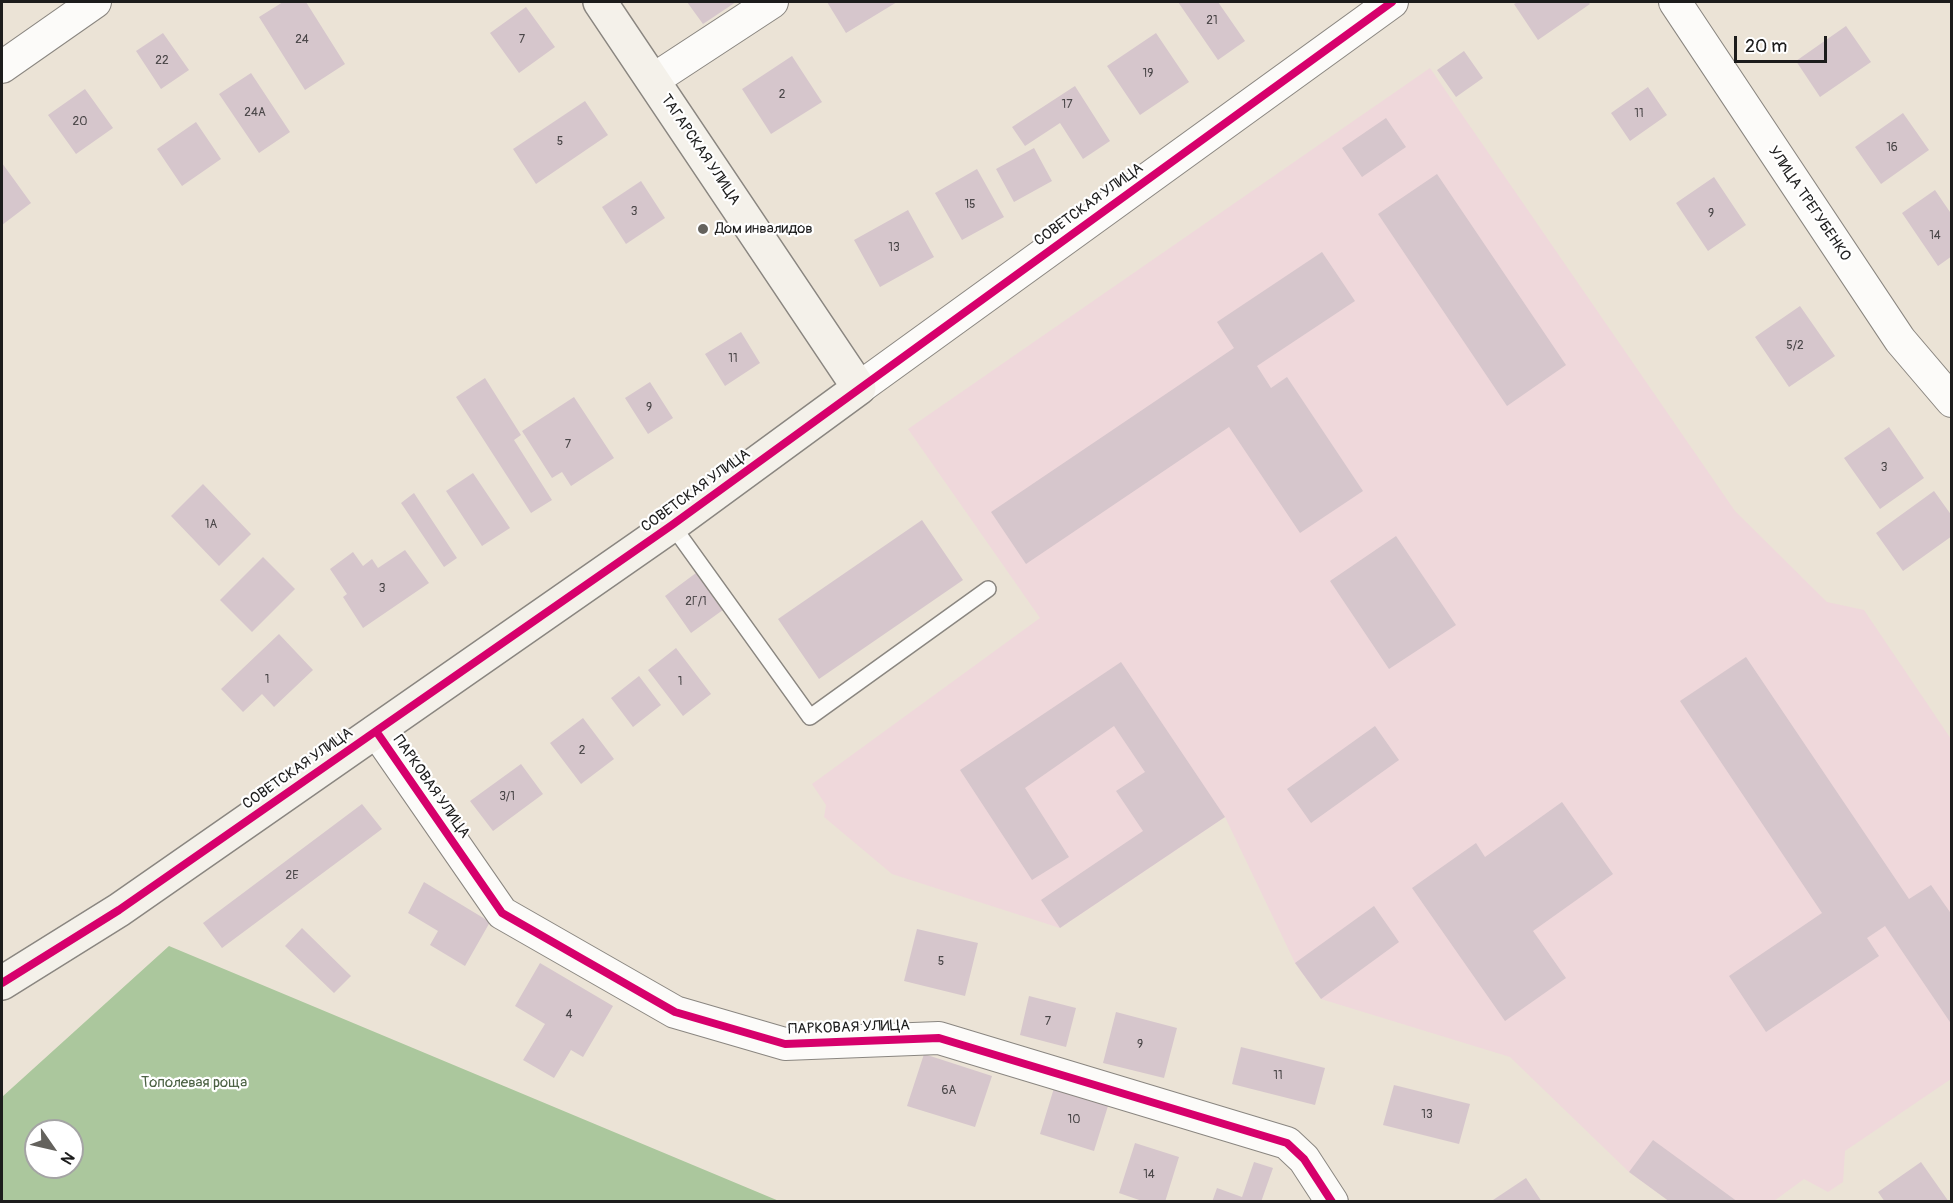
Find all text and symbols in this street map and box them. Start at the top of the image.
house number: 21 [1206,14,1218,28]
scale bar [1737,24,1830,62]
house number: 24 [295,33,309,47]
house number: 7 [519,33,525,47]
text: 20 m [1745,35,1787,58]
house number: 22 [155,54,169,68]
house number: 19 [1143,67,1153,81]
house number: 2 [779,88,785,102]
street label: ТАГАРСКАЯ УЛИЦА [656,91,744,209]
house number: 17 [1061,98,1073,112]
house number: 24А [244,106,266,120]
house number: 11 [1634,107,1644,121]
house number: 20 [73,115,87,129]
house number: 5 [557,135,563,149]
house number: 16 [1886,141,1898,155]
street label: УЛИЦА ТРЕГУБЕНКО [1764,143,1854,265]
street label: СОВЕТСКАЯ УЛИЦА [1031,159,1147,251]
house number: 15 [964,198,976,212]
house number: 3 [631,205,637,219]
house number: 9 [1708,207,1714,221]
place label: Дом инвалидов [715,220,813,238]
marker: Дом инвалидов [696,222,710,236]
house number: 14 [1929,229,1941,243]
house number: 13 [888,241,900,255]
house number: 5/2 [1786,339,1804,353]
house number: 11 [728,352,738,366]
house number: 9 [646,401,652,415]
house number: 7 [565,438,571,452]
street label: СОВЕТСКАЯ УЛИЦА [638,445,754,537]
house number: 3 [1881,461,1887,475]
house number: 1А [205,518,217,532]
house number: 3 [379,582,385,596]
house number: 2Г/1 [685,595,707,609]
house number: 1 [265,673,269,687]
house number: 1 [678,675,682,689]
street label: СОВЕТСКАЯ УЛИЦА [239,724,357,814]
street label: ПАРКОВАЯ УЛИЦА [389,732,473,842]
house number: 2 [579,744,585,758]
house number: 3/1 [499,790,515,804]
house number: 2Е [286,869,298,883]
house number: 5 [938,955,944,969]
house number: 4 [566,1008,572,1022]
house number: 7 [1045,1015,1051,1029]
street label: ПАРКОВАЯ УЛИЦА [788,1017,910,1039]
house number: 9 [1137,1038,1143,1052]
house number: 11 [1273,1069,1283,1083]
park label: Тополевая роща [141,1074,247,1092]
house number: 6А [942,1084,956,1098]
house number: 13 [1421,1108,1433,1122]
house number: 10 [1068,1113,1080,1127]
north arrow [24,1119,84,1179]
text: N [56,1148,79,1168]
house number: 14 [1143,1168,1155,1182]

